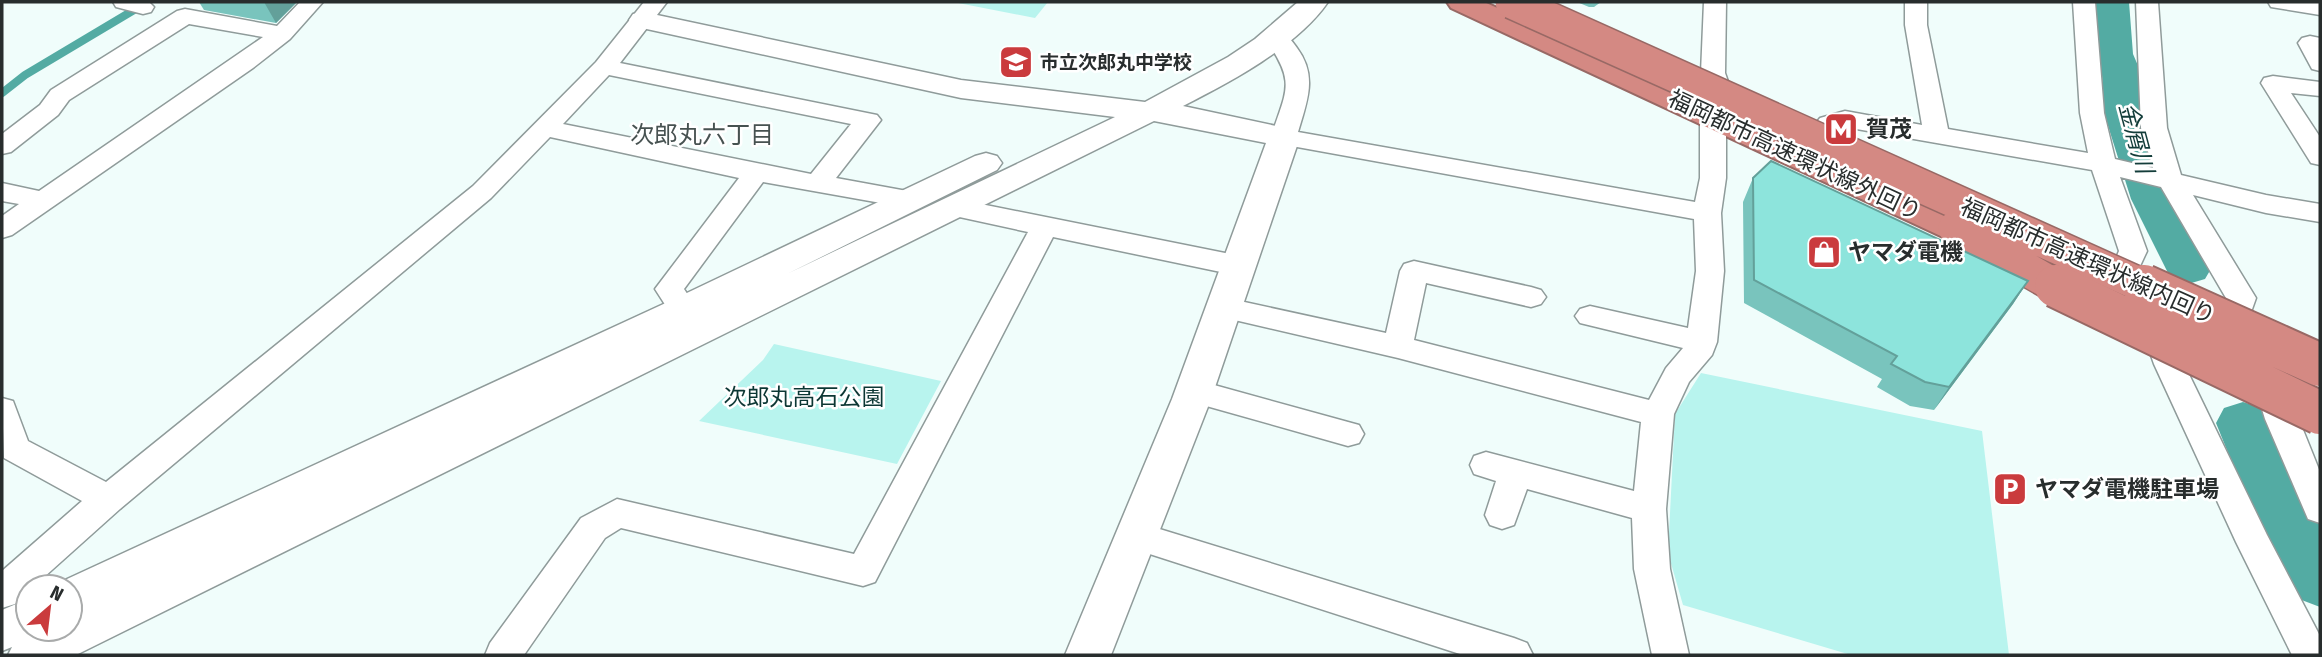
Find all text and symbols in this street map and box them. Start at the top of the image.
school or university icon: 市立次郎丸中学校 [997,43,1035,81]
place label: 市立次郎丸中学校 [1040,51,1192,74]
street label: 福岡都市高速環状線外回り [1664,84,1926,226]
water label: 金屑川 [2113,100,2160,179]
metro station icon: 賀茂 [1822,110,1860,148]
place label: 賀茂 [1866,115,1912,143]
district label: 次郎丸六丁目 [630,121,774,149]
street label: 福岡都市高速環状線内回り [1956,192,2220,330]
shop icon: ヤマダ電機 [1805,233,1843,271]
place label: ヤマダ電機 [1848,238,1963,266]
park label: 次郎丸高石公園 [724,383,885,411]
parking icon: ヤマダ電機駐車場 [1991,470,2029,508]
place label: ヤマダ電機駐車場 [2035,475,2219,503]
north arrow [14,573,84,643]
text: N [46,581,67,606]

